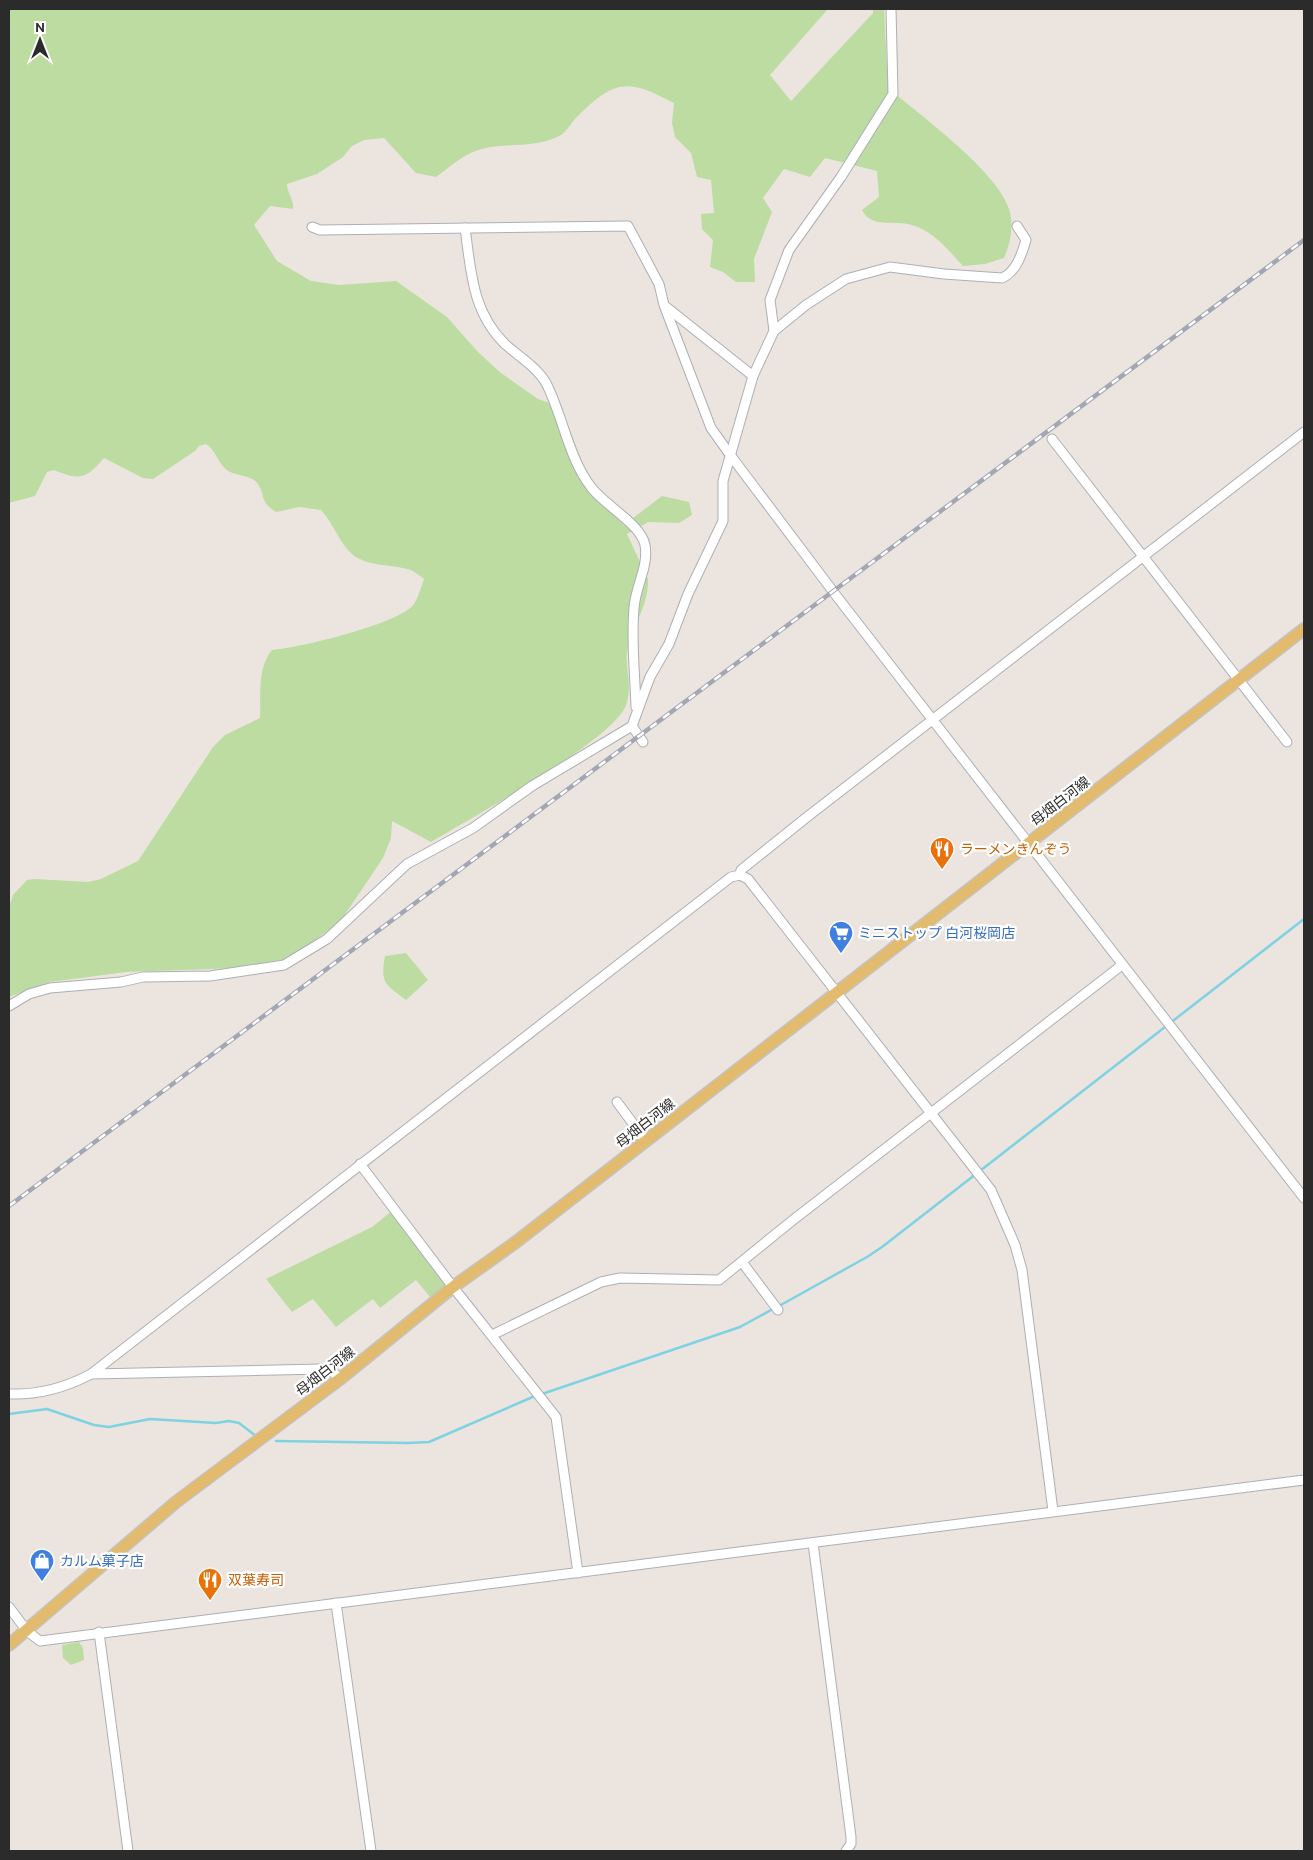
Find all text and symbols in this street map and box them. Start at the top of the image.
north arrow [15,15,65,65]
text: N [35,20,45,37]
street label: 母畑白河線 [1028,774,1094,830]
restaurant icon: ラーメンきんぞう [929,836,955,870]
place label: ラーメンきんぞう [960,842,1071,859]
supermarket icon: ミニストップ 白河桜岡店 [828,920,854,954]
place label: ミニストップ 白河桜岡店 [858,926,1015,943]
street label: 母畑白河線 [613,1096,679,1152]
street label: 母畑白河線 [293,1344,359,1400]
shop icon: カルム菓子店 [29,1548,55,1582]
place label: カルム菓子店 [60,1554,144,1571]
restaurant icon: 双葉寿司 [197,1567,223,1601]
place label: 双葉寿司 [228,1573,284,1590]

